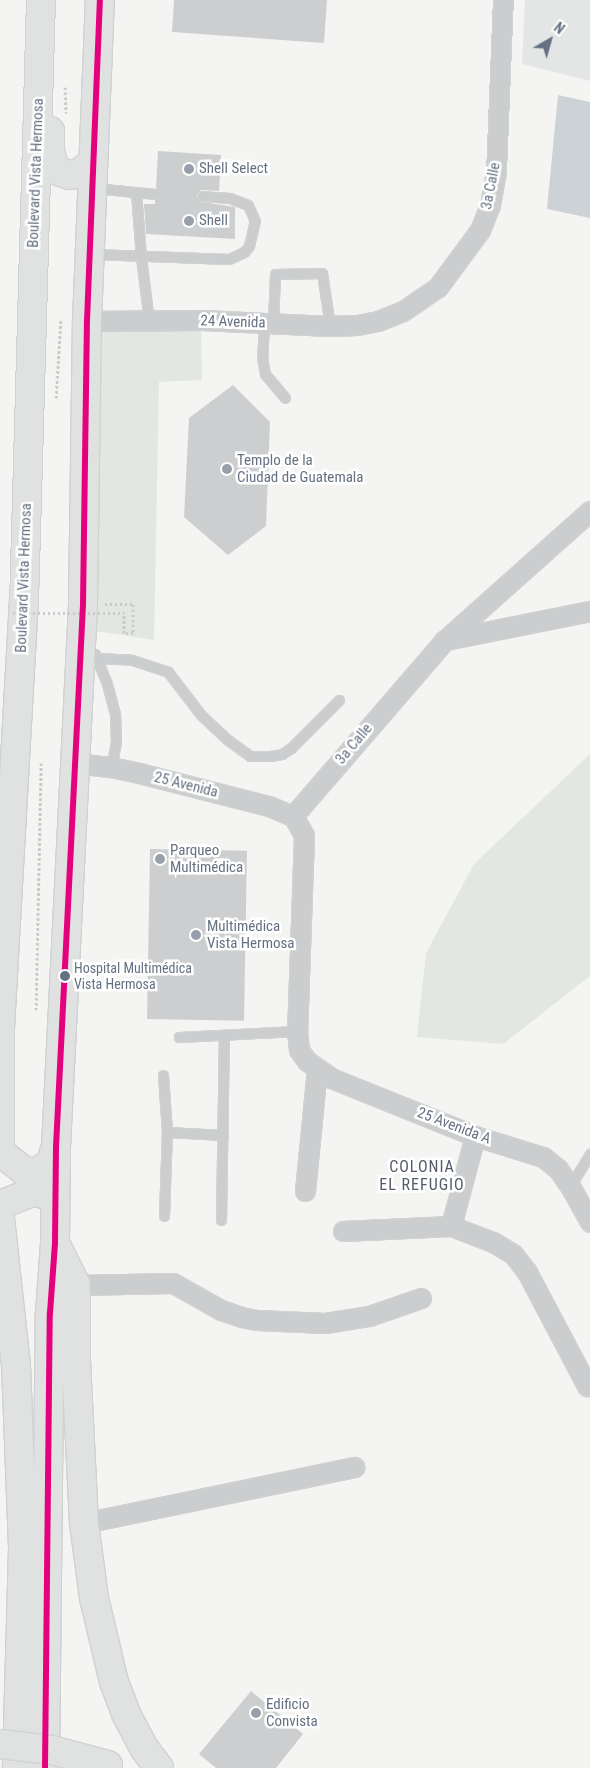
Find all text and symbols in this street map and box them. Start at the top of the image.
north arrow [525,15,575,65]
text: N [551,19,568,37]
street label: Boulevard Vista Hermosa [24,98,48,248]
place label: Shell Select [199,160,268,178]
street label: 3a Calle [478,161,504,211]
marker: Shell Select [183,163,195,175]
place label: Shell [199,212,228,230]
marker: Shell [183,215,195,227]
street label: 24 Avenida [200,312,266,332]
place label: Templo de la Ciudad de Guatemala [237,451,363,486]
marker: Templo de la Ciudad de Guatemala [221,463,233,475]
street label: Boulevard Vista Hermosa [12,503,36,653]
street label: 3a Calle [332,720,376,768]
street label: 25 Avenida [152,768,220,802]
place label: Parqueo Multimédica [170,841,243,876]
marker: Parqueo Multimédica [154,853,166,865]
place label: Multimédica Vista Hermosa [207,917,295,952]
marker: Multimédica Vista Hermosa [189,928,203,942]
place label: Hospital Multimédica Vista Hermosa [74,960,192,992]
marker: Hospital Multimédica Vista Hermosa [60,971,70,981]
street label: 25 Avenida A [415,1104,493,1148]
district label: COLONIA EL REFUGIO [378,1157,466,1195]
place label: Edificio Convista [266,1695,318,1730]
marker: Edificio Convista [250,1707,262,1719]

